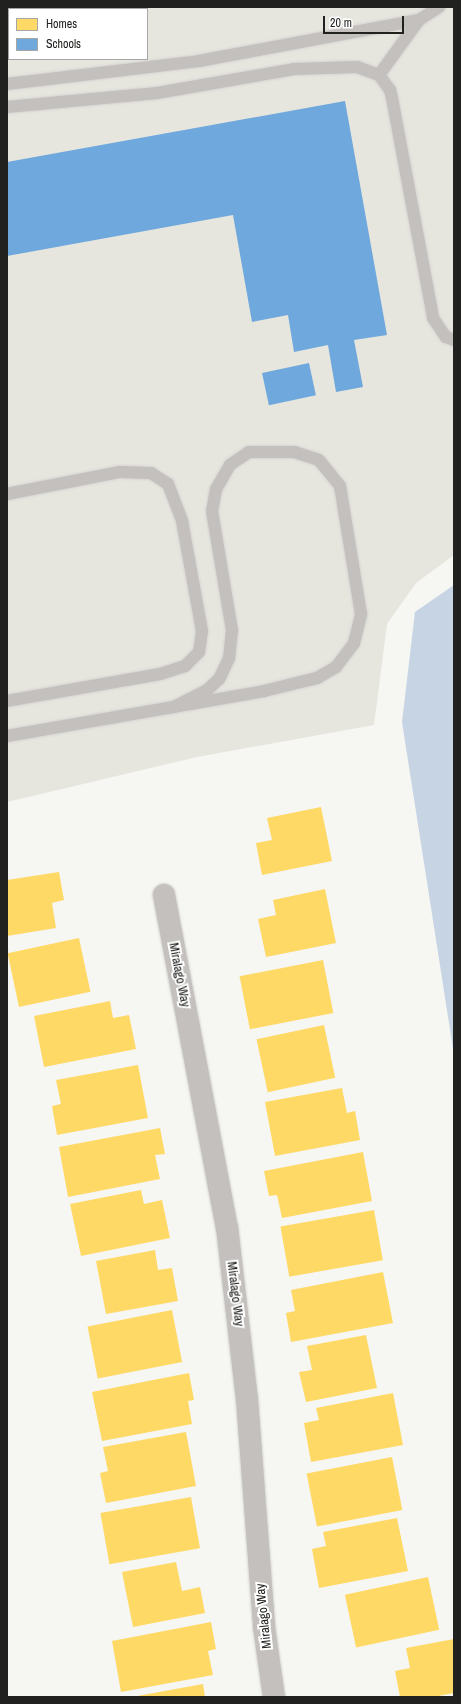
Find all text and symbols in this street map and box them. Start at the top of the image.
legend [8,8,148,60]
scale bar [325,8,406,34]
text: 20 m [330,15,352,31]
text: Homes [46,16,77,32]
text: Schools [46,36,81,52]
street label: Miralago Way [165,941,193,1009]
street label: Miralago Way [223,1261,247,1327]
street label: Miralago Way [253,1583,275,1649]

